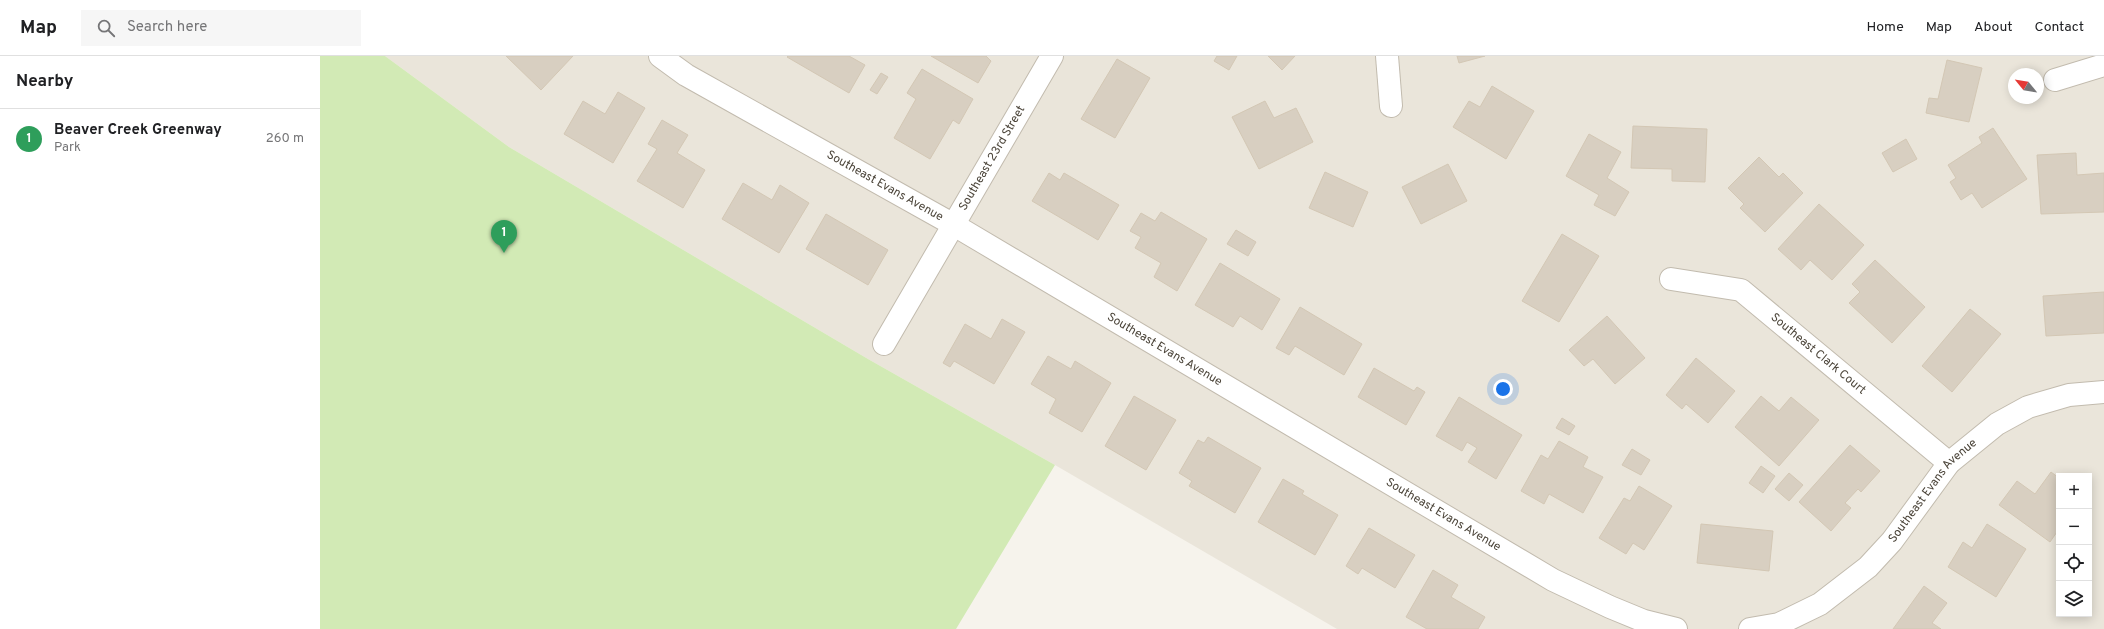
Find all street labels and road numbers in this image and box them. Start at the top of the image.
street label: Southeast 23rd Street [955,103,1029,214]
street label: Southeast Evans Avenue [824,147,946,225]
street label: Southeast Evans Avenue [1104,309,1225,390]
street label: Southeast Clark Court [1767,310,1869,398]
street label: Southeast Evans Avenue [1885,435,1980,546]
street label: Southeast Evans Avenue [1383,475,1504,555]

